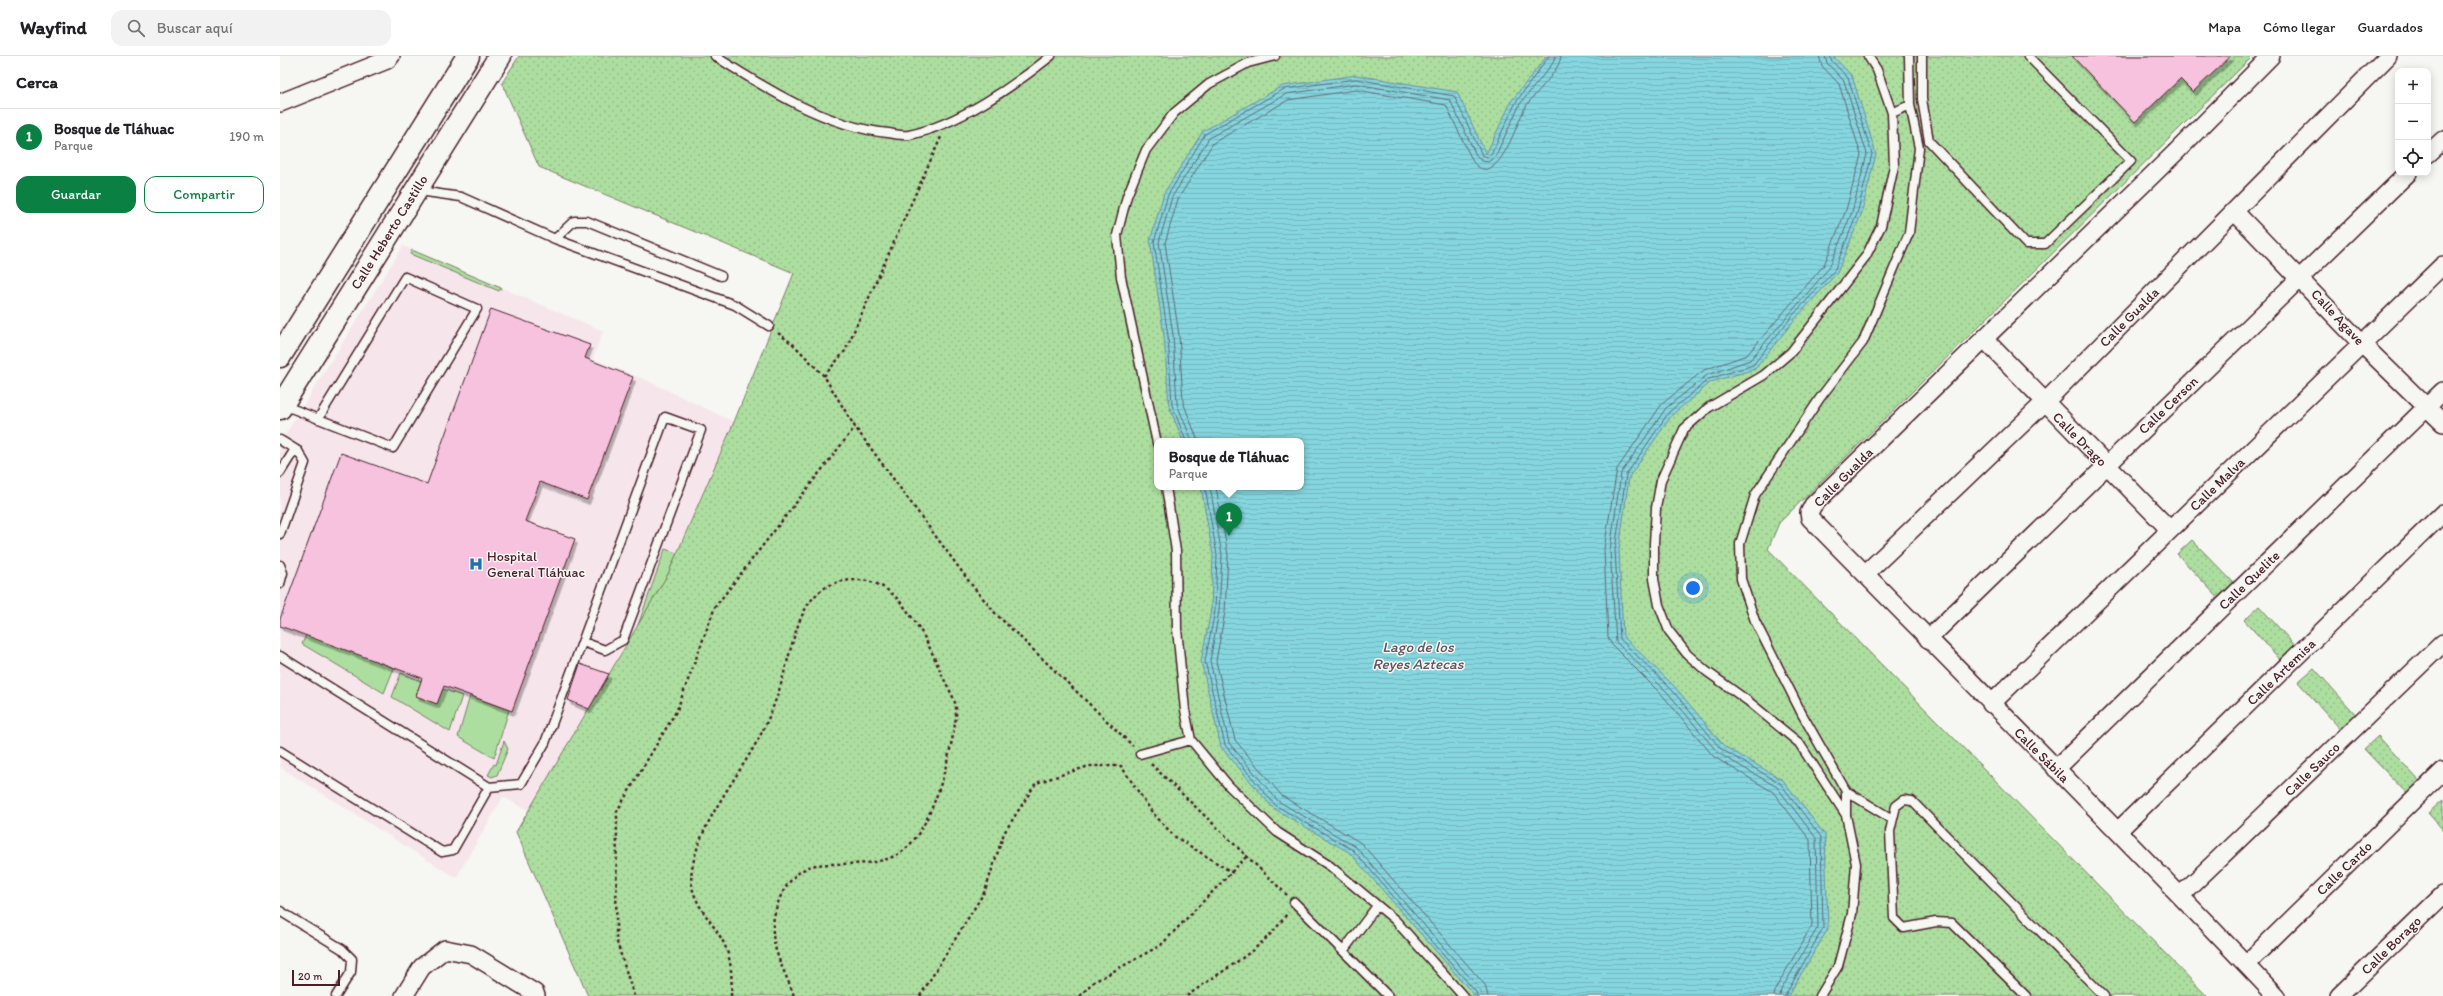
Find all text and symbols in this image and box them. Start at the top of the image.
search box [111,10,391,46]
text: Wayfind [20,16,87,39]
icon: search [125,17,147,39]
text: Buscar aquí [157,19,233,37]
text: Mapa [2208,19,2241,36]
text: Cómo llegar [2263,19,2335,36]
text: Guardados [2357,19,2423,36]
map controls [2395,68,2431,176]
button: + [2395,68,2431,104]
text: Cerca [16,72,58,92]
button: − [2395,104,2431,140]
text: Bosque de Tláhuac [54,120,174,138]
text: 1 [26,129,32,144]
text: 190 m [229,129,264,144]
text: Parque [54,138,93,153]
button: locate [2395,140,2431,176]
street label: Calle Heberto Castillo [347,172,432,293]
button: Guardar [16,176,136,213]
button: Compartir [144,176,264,213]
street label: Calle Gualda [2096,284,2163,351]
street label: Calle Agave [2307,286,2368,349]
street label: Calle Cerson [2135,372,2202,438]
street label: Calle Drago [2049,409,2110,470]
popup [1154,438,1304,490]
street label: Calle Gualda [1810,444,1877,511]
text: Bosque de Tláhuac [1169,448,1289,466]
street label: Calle Malva [2186,453,2249,515]
text: Parque [1169,466,1208,481]
pin: 1 [1216,503,1242,536]
street label: Calle Quelite [2215,547,2284,614]
place label: Hospital General Tláhuac [487,548,585,581]
hospital icon: Hospital General Tláhuac [468,556,484,572]
your location [1683,578,1703,598]
street label: Calle Artemisa [2244,635,2319,709]
water label: Lago de los Reyes Aztecas [1372,638,1465,673]
street label: Calle Sábila [2010,724,2073,787]
street label: Calle Sauco [2281,739,2344,800]
street label: Calle Cardo [2313,838,2376,899]
street label: Calle Borago [2358,912,2425,978]
scale bar [292,968,340,987]
text: 20 m [298,970,322,983]

